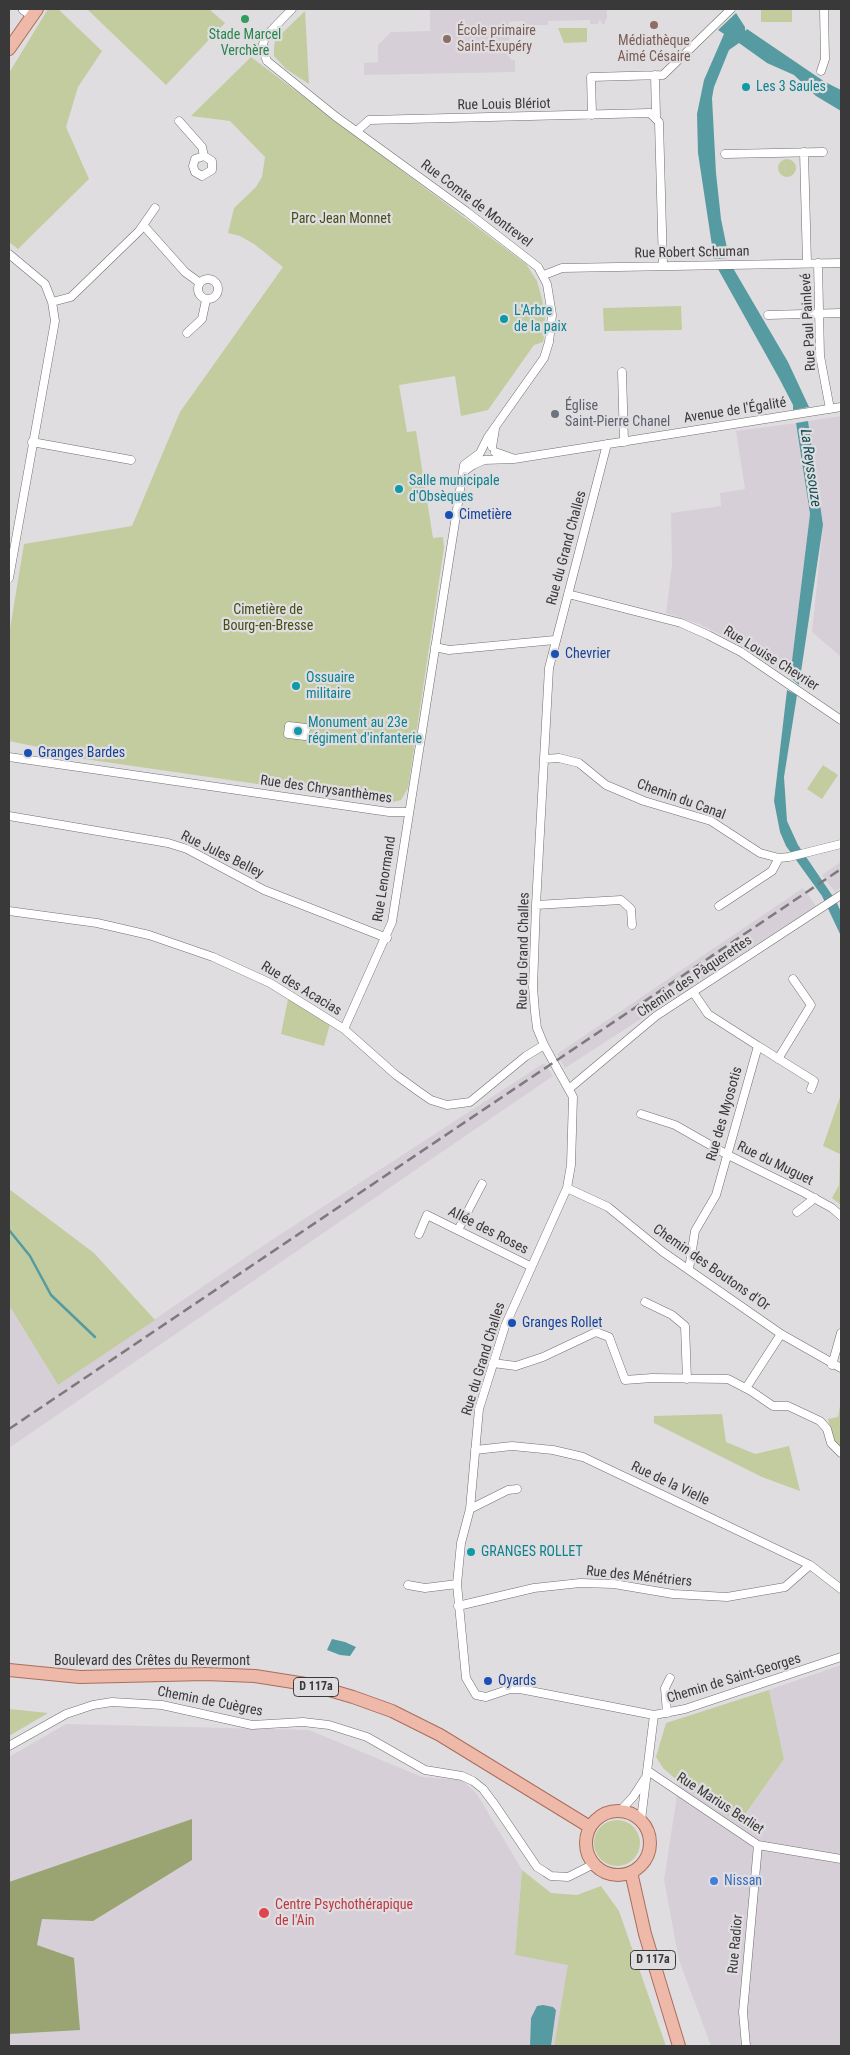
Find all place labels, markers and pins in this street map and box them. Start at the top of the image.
marker: Stade Marcel Verchère [239,13,251,25]
marker: Médiathèque Aimé Césaire [648,19,660,31]
place label: École primaire Saint-Exupéry [457,23,536,56]
place label: Stade Marcel Verchère [209,27,281,59]
marker: École primaire Saint-Exupéry [441,33,453,45]
place label: Médiathèque Aimé Césaire [617,33,691,65]
place label: Les 3 Saules [756,79,826,95]
marker: Les 3 Saules [740,81,752,93]
place label: L'Arbre de la paix [514,303,567,336]
marker: L'Arbre de la paix [498,313,510,325]
place label: Église Saint-Pierre Chanel [565,398,670,431]
marker: Église Saint-Pierre Chanel [549,408,561,420]
place label: Salle municipale d'Obsèques [409,473,500,506]
marker: Salle municipale d'Obsèques [393,483,405,495]
place label: Cimetière [459,507,512,523]
marker: Cimetière [443,509,455,521]
place label: Chevrier [565,646,610,662]
marker: Chevrier [549,648,561,660]
place label: Ossuaire militaire [306,670,355,702]
marker: Ossuaire militaire [290,680,302,692]
place label: Monument au 23e régiment d'infanterie [308,715,422,748]
marker: Monument au 23e régiment d'infanterie [292,725,304,737]
place label: Granges Bardes [38,745,125,761]
marker: Granges Bardes [22,747,34,759]
place label: Granges Rollet [522,1315,602,1331]
marker: Granges Rollet [506,1317,518,1329]
place label: GRANGES ROLLET [481,1544,583,1560]
marker: GRANGES ROLLET [465,1546,477,1558]
place label: Oyards [498,1673,536,1689]
marker: Oyards [482,1675,494,1687]
place label: Nissan [724,1873,762,1889]
marker: Nissan [708,1875,720,1887]
place label: Centre Psychothérapique de l'Ain [275,1897,413,1930]
marker: Centre Psychothérapique de l'Ain [257,1906,271,1920]

